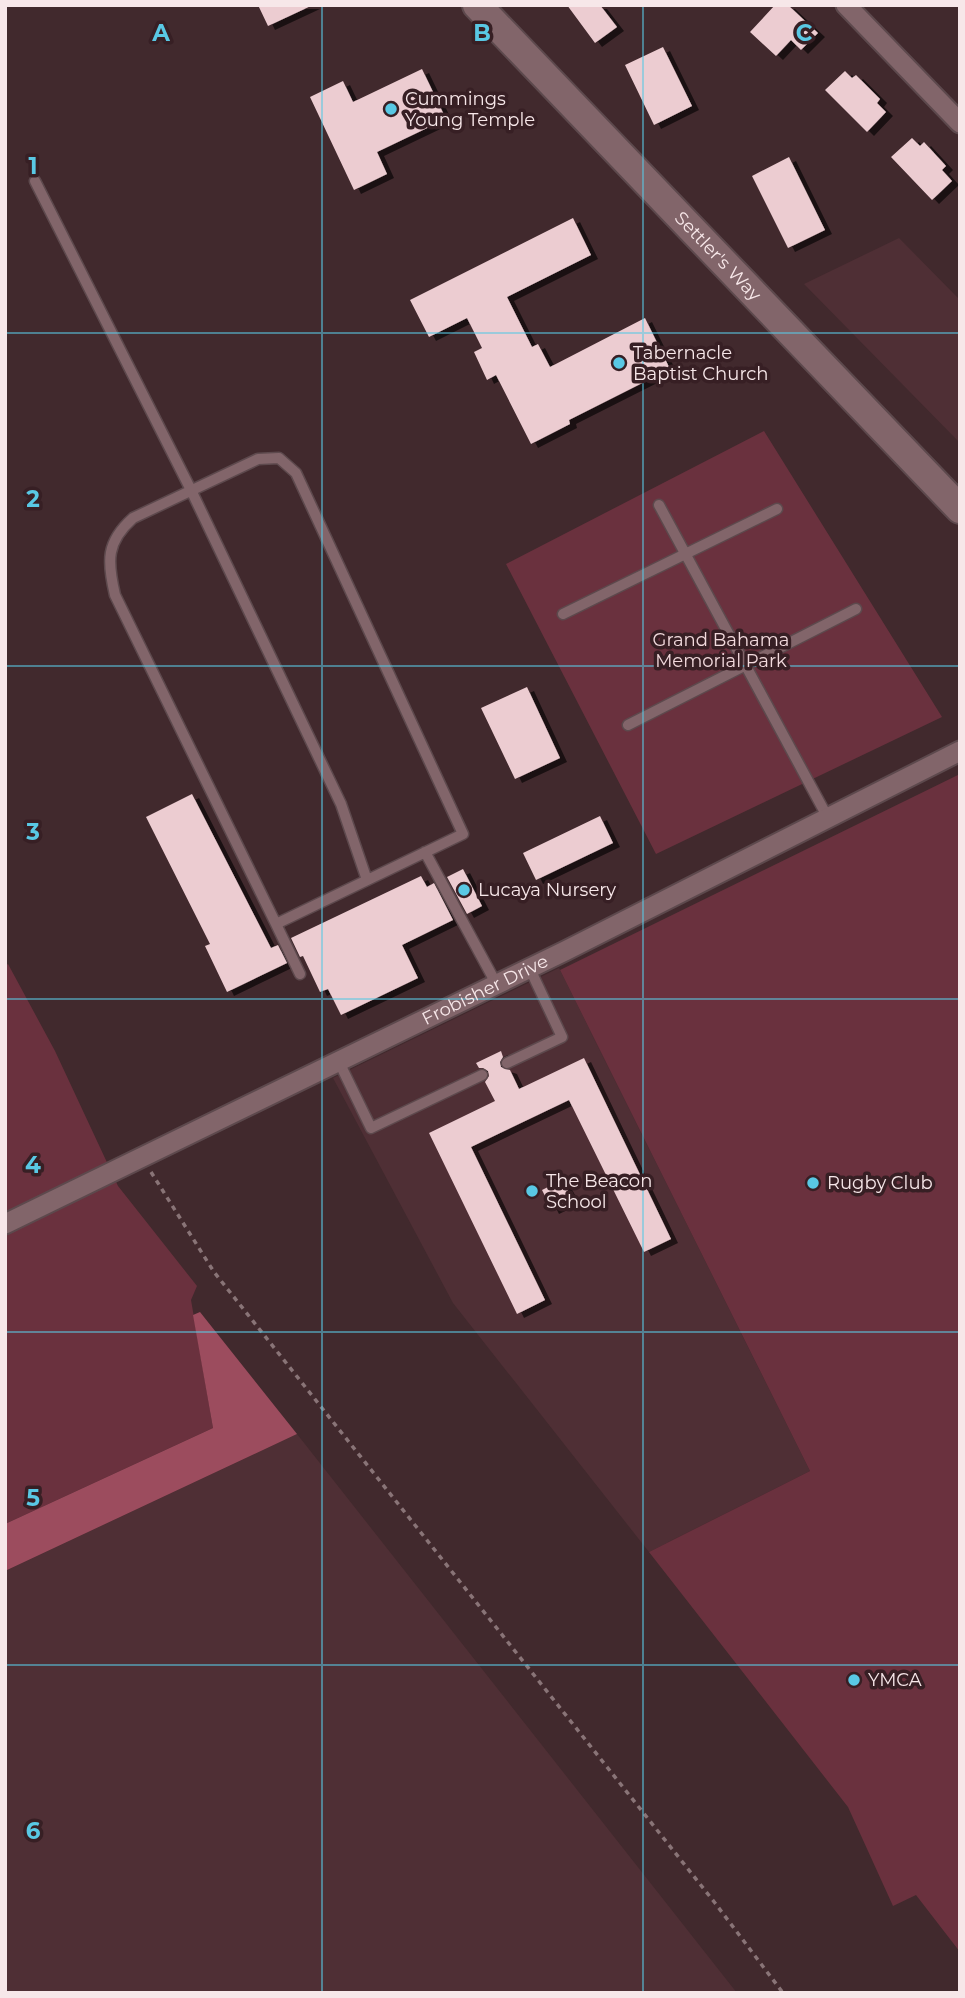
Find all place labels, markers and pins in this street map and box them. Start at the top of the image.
place label: Cummings Young Temple [405,88,535,131]
marker: Cummings Young Temple [383,101,399,117]
place label: Tabernacle Baptist Church [633,342,769,385]
marker: Tabernacle Baptist Church [611,355,627,371]
place label: Lucaya Nursery [478,879,616,901]
marker: Lucaya Nursery [456,882,472,898]
place label: The Beacon School [546,1170,652,1213]
place label: Rugby Club [827,1172,933,1194]
marker: Rugby Club [805,1175,821,1191]
marker: The Beacon School [524,1183,540,1199]
place label: YMCA [868,1669,922,1691]
marker: YMCA [846,1672,862,1688]

